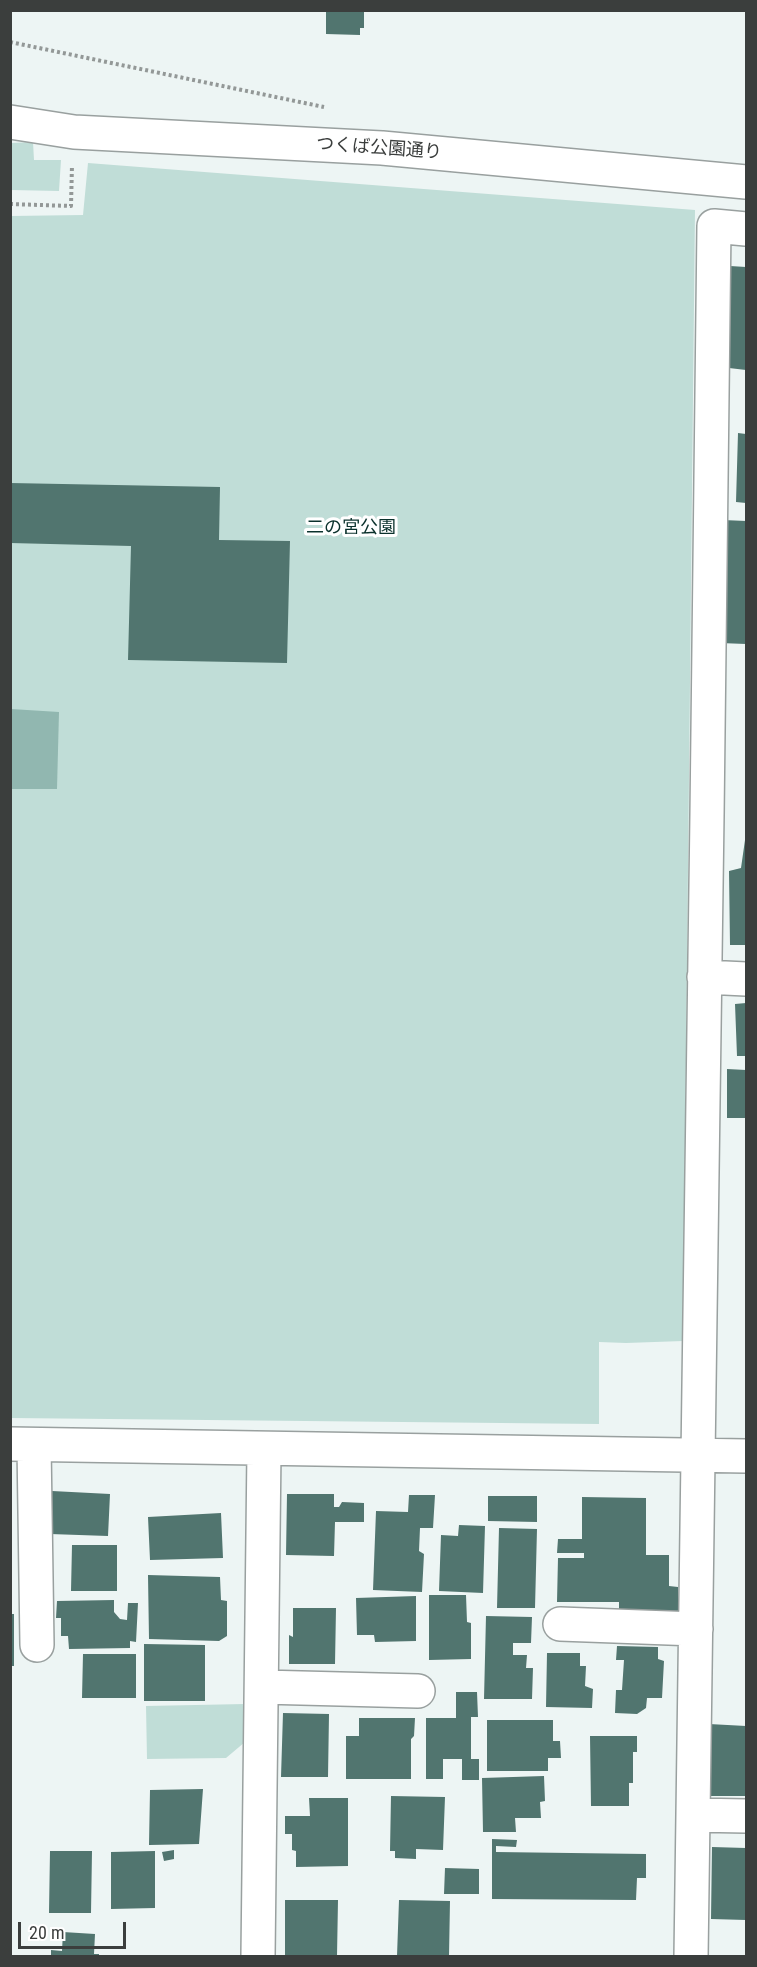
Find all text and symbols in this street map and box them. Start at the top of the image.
street label: つくば公園通り [315,134,443,164]
park label: 二の宮公園 [306,517,396,539]
scale bar [21,1910,129,1948]
text: 20 m [29,1922,64,1943]

